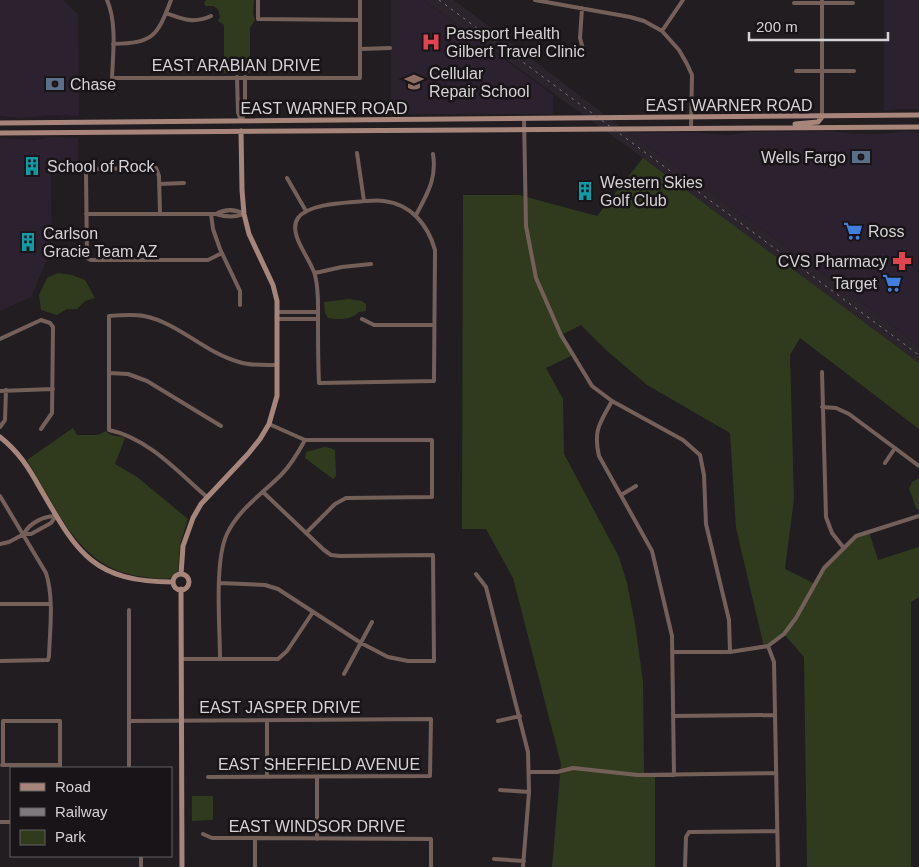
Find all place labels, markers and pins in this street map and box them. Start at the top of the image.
place label: Passport Health Gilbert Travel Clinic [446,25,585,60]
hospital icon: Passport Health Gilbert Travel Clinic [420,31,442,53]
place label: Cellular Repair School [429,65,530,100]
school or university icon: Cellular Repair School [403,71,425,93]
bank icon: Chase [44,73,66,95]
place label: Chase [70,76,116,93]
bank icon: Wells Fargo [850,146,872,168]
place label: Wells Fargo [761,149,846,166]
building icon: School of Rock [21,155,43,177]
place label: School of Rock [47,158,156,175]
place label: Western Skies Golf Club [600,174,703,209]
building icon: Western Skies Golf Club [574,180,596,202]
supermarket icon: Ross [842,220,864,242]
place label: Ross [868,223,904,240]
place label: Carlson Gracie Team AZ [43,225,158,260]
building icon: Carlson Gracie Team AZ [17,231,39,253]
pharmacy icon: CVS Pharmacy [891,250,913,272]
place label: CVS Pharmacy [778,253,887,270]
supermarket icon: Target [881,272,903,294]
place label: Target [833,275,878,292]

